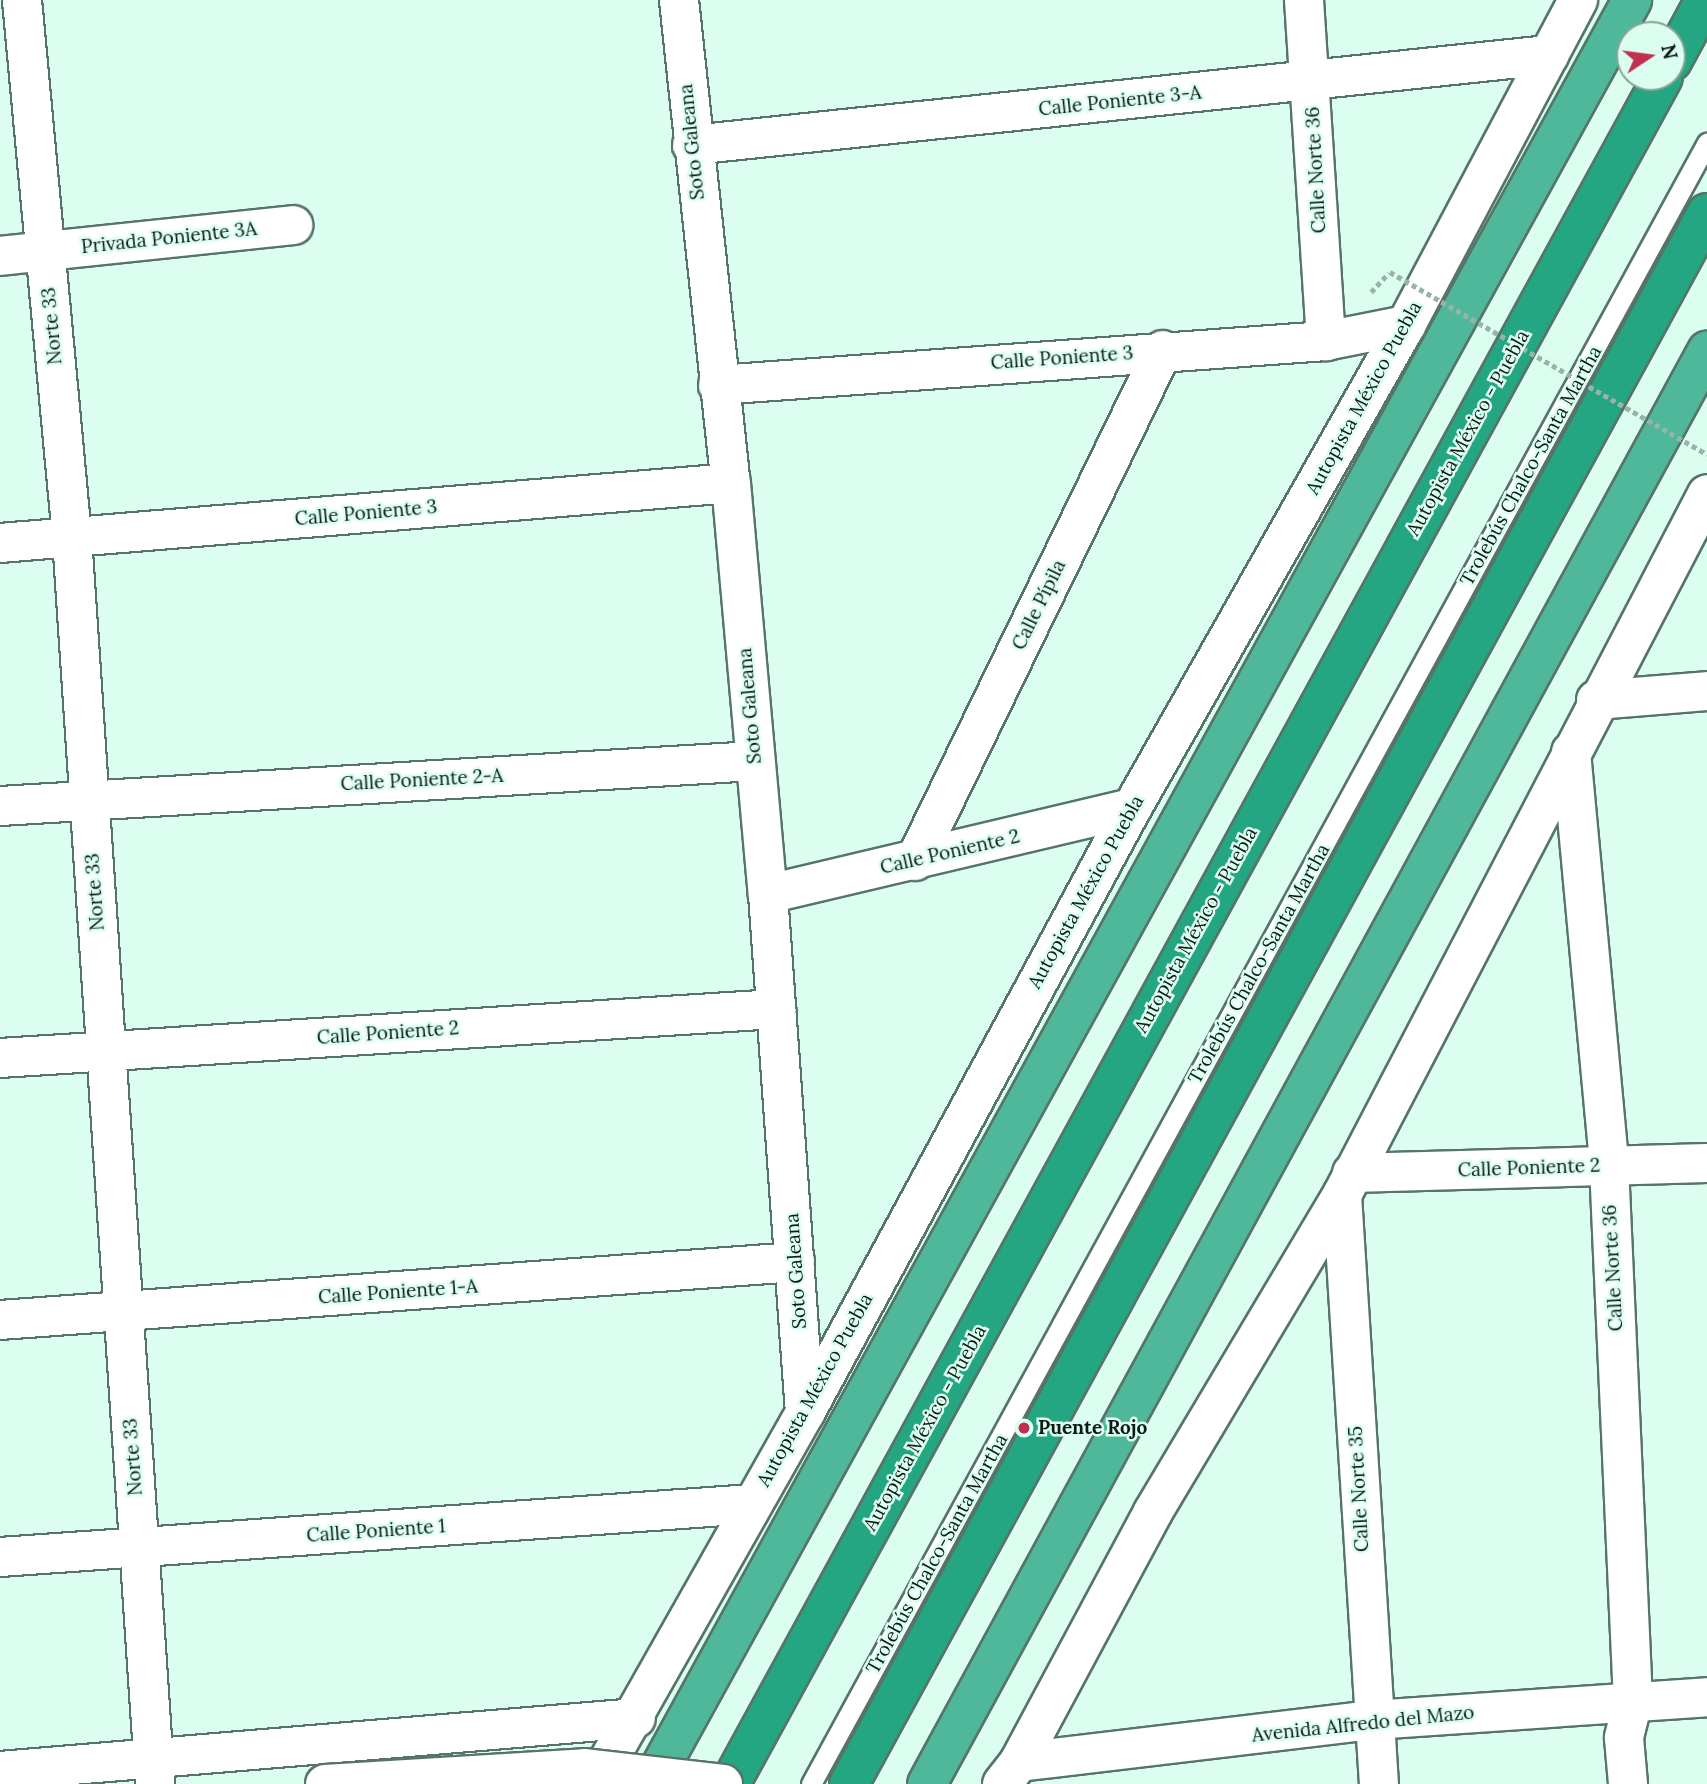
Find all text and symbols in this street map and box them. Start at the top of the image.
north arrow [1616,21,1686,91]
text: N [1656,42,1683,62]
street label: Calle Poniente 3-A [1037,81,1203,121]
street label: Soto Galeana [675,83,709,201]
street label: Calle Norte 36 [1301,106,1331,234]
street label: Privada Poniente 3A [80,217,258,259]
street label: Norte 33 [37,286,67,366]
street label: Autopista México Puebla [1301,297,1427,499]
street label: Autopista México - Puebla [1402,326,1534,540]
street label: Calle Poniente 3 [990,342,1134,374]
street label: Trolebús Chalco-Santa Martha [1455,342,1607,590]
street label: Calle Poniente 3 [294,495,438,531]
street label: Calle Pípila [1007,556,1071,654]
street label: Soto Galeana [734,647,766,765]
street label: Calle Poniente 2-A [340,764,504,796]
street label: Autopista México Puebla [1023,791,1149,993]
street label: Autopista México - Puebla [1130,823,1262,1037]
street label: Calle Poniente 2 [878,825,1022,879]
street label: Trolebús Chalco-Santa Martha [1183,840,1335,1088]
street label: Norte 33 [81,853,109,931]
street label: Calle Poniente 2 [316,1017,460,1049]
street label: Calle Poniente 2 [1457,1154,1601,1182]
street label: Calle Norte 36 [1598,1204,1628,1332]
street label: Soto Galeana [781,1212,811,1330]
street label: Calle Poniente 1-A [317,1275,479,1309]
street label: Autopista México Puebla [752,1289,878,1491]
street label: Autopista México - Puebla [859,1321,991,1535]
place label: Puente Rojo [1038,1417,1147,1439]
street label: Norte 33 [119,1418,147,1496]
marker: Puente Rojo [1016,1420,1032,1436]
street label: Calle Norte 35 [1344,1425,1374,1553]
street label: Trolebús Chalco-Santa Martha [861,1430,1013,1678]
street label: Calle Poniente 1 [306,1515,446,1547]
street label: Avenida Alfredo del Mazo [1251,1701,1475,1747]

